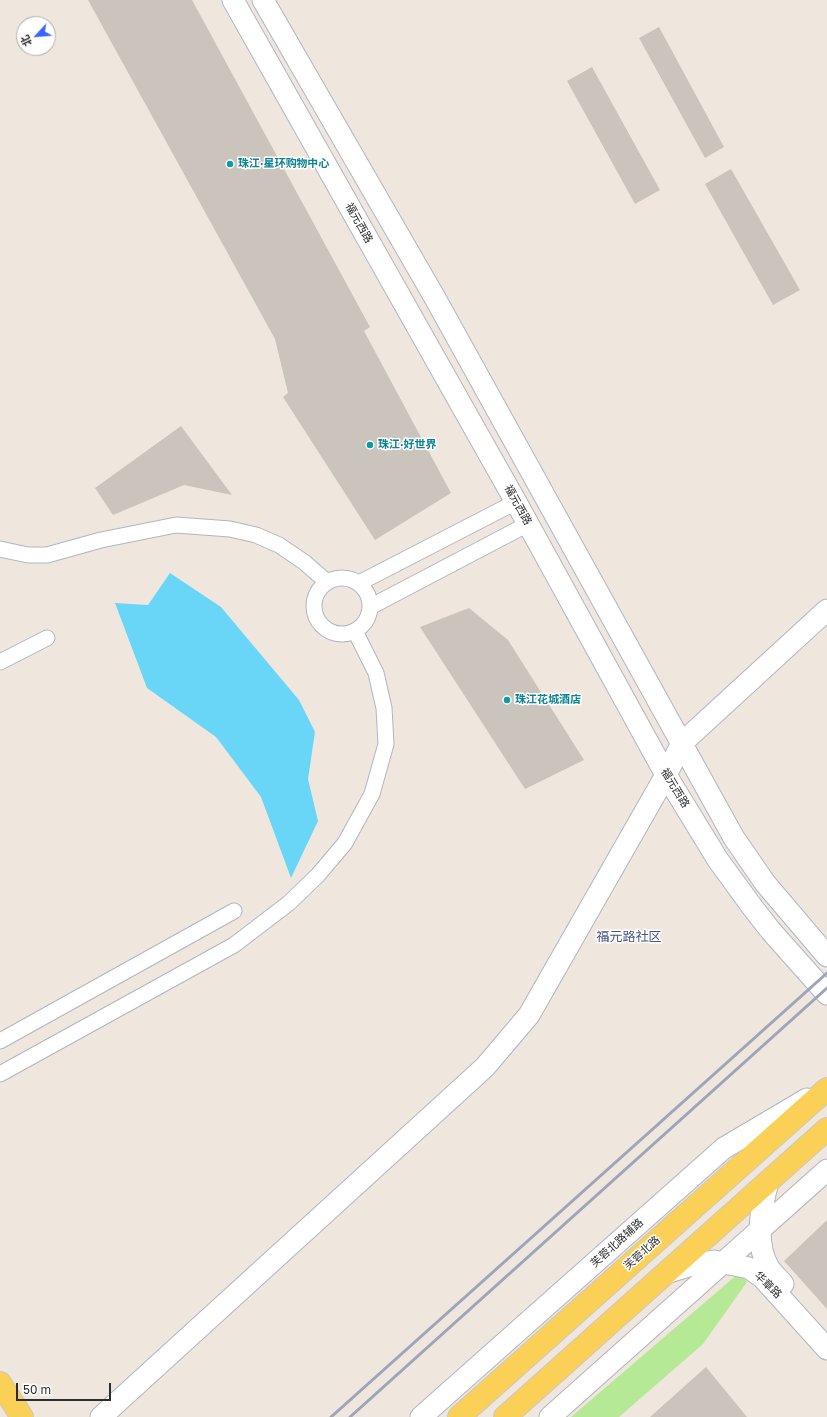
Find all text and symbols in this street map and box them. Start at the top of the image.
north arrow [16,16,56,56]
text: 北 [17,33,34,49]
place label: 珠江·星环购物中心 [238,157,330,171]
marker: 珠江·星环购物中心 [225,159,235,169]
street label: 福元西路 [343,201,375,245]
place label: 珠江·好世界 [378,438,437,452]
marker: 珠江·好世界 [365,440,375,450]
street label: 福元西路 [502,483,534,527]
place label: 珠江花城酒店 [515,693,581,707]
marker: 珠江花城酒店 [502,695,512,705]
street label: 福元西路 [658,766,692,810]
district label: 福元路社区 [597,929,661,945]
street label: 芙蓉北路辅路 [588,1216,646,1270]
street label: 芙蓉北路 [621,1233,663,1273]
street label: 华章路 [752,1269,784,1301]
scale bar [18,1375,113,1401]
text: 50 m [23,1382,51,1397]

